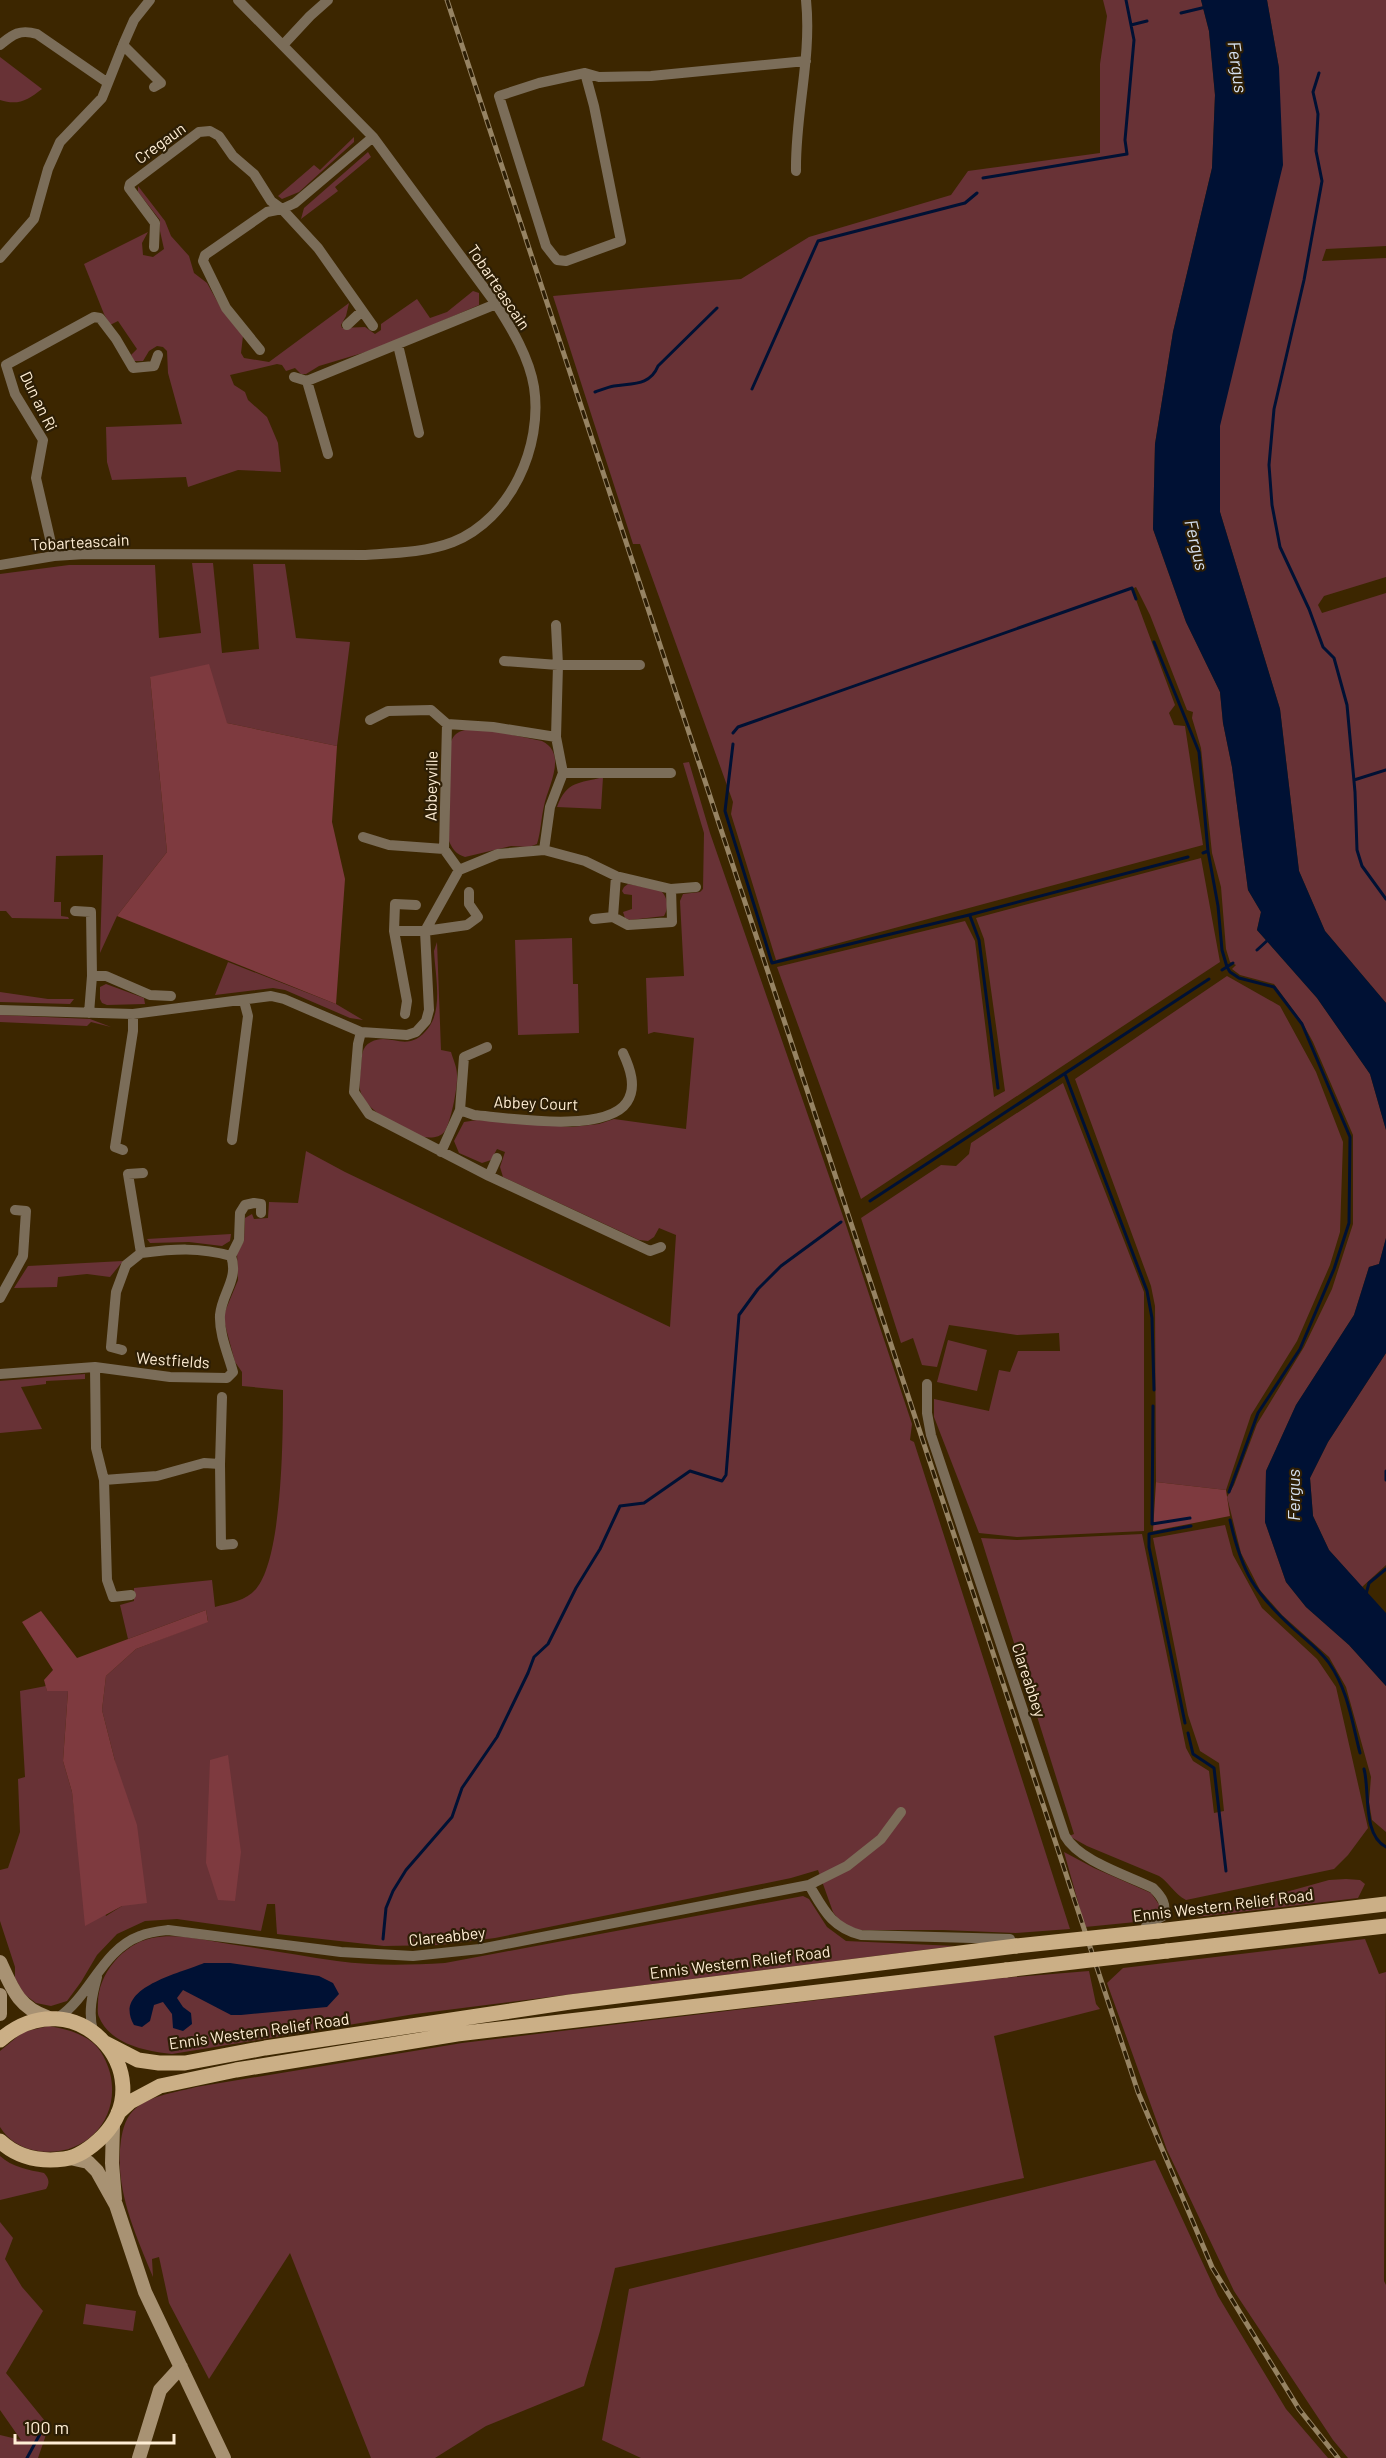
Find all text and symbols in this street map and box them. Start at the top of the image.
water label: Fergus [1223,40,1252,94]
street label: Cregaun [131,118,189,167]
street label: Tobarteascain [464,240,535,333]
street label: Dun an Ri [17,368,62,434]
water label: Fergus [1180,517,1214,572]
street label: Tobarteascain [30,529,130,554]
street label: Abbeyville [420,751,441,821]
street label: Abbey Court [493,1092,579,1113]
street label: Westfields [136,1347,210,1372]
water label: Fergus [1282,1469,1304,1521]
street label: Clareabbey [1009,1640,1051,1720]
street label: Ennis Western Relief Road [1132,1884,1314,1925]
street label: Clareabbey [408,1922,487,1949]
street label: Ennis Western Relief Road [649,1941,831,1982]
street label: Ennis Western Relief Road [168,2008,350,2053]
scale bar [15,2407,174,2445]
text: 100 m [24,2416,69,2438]

